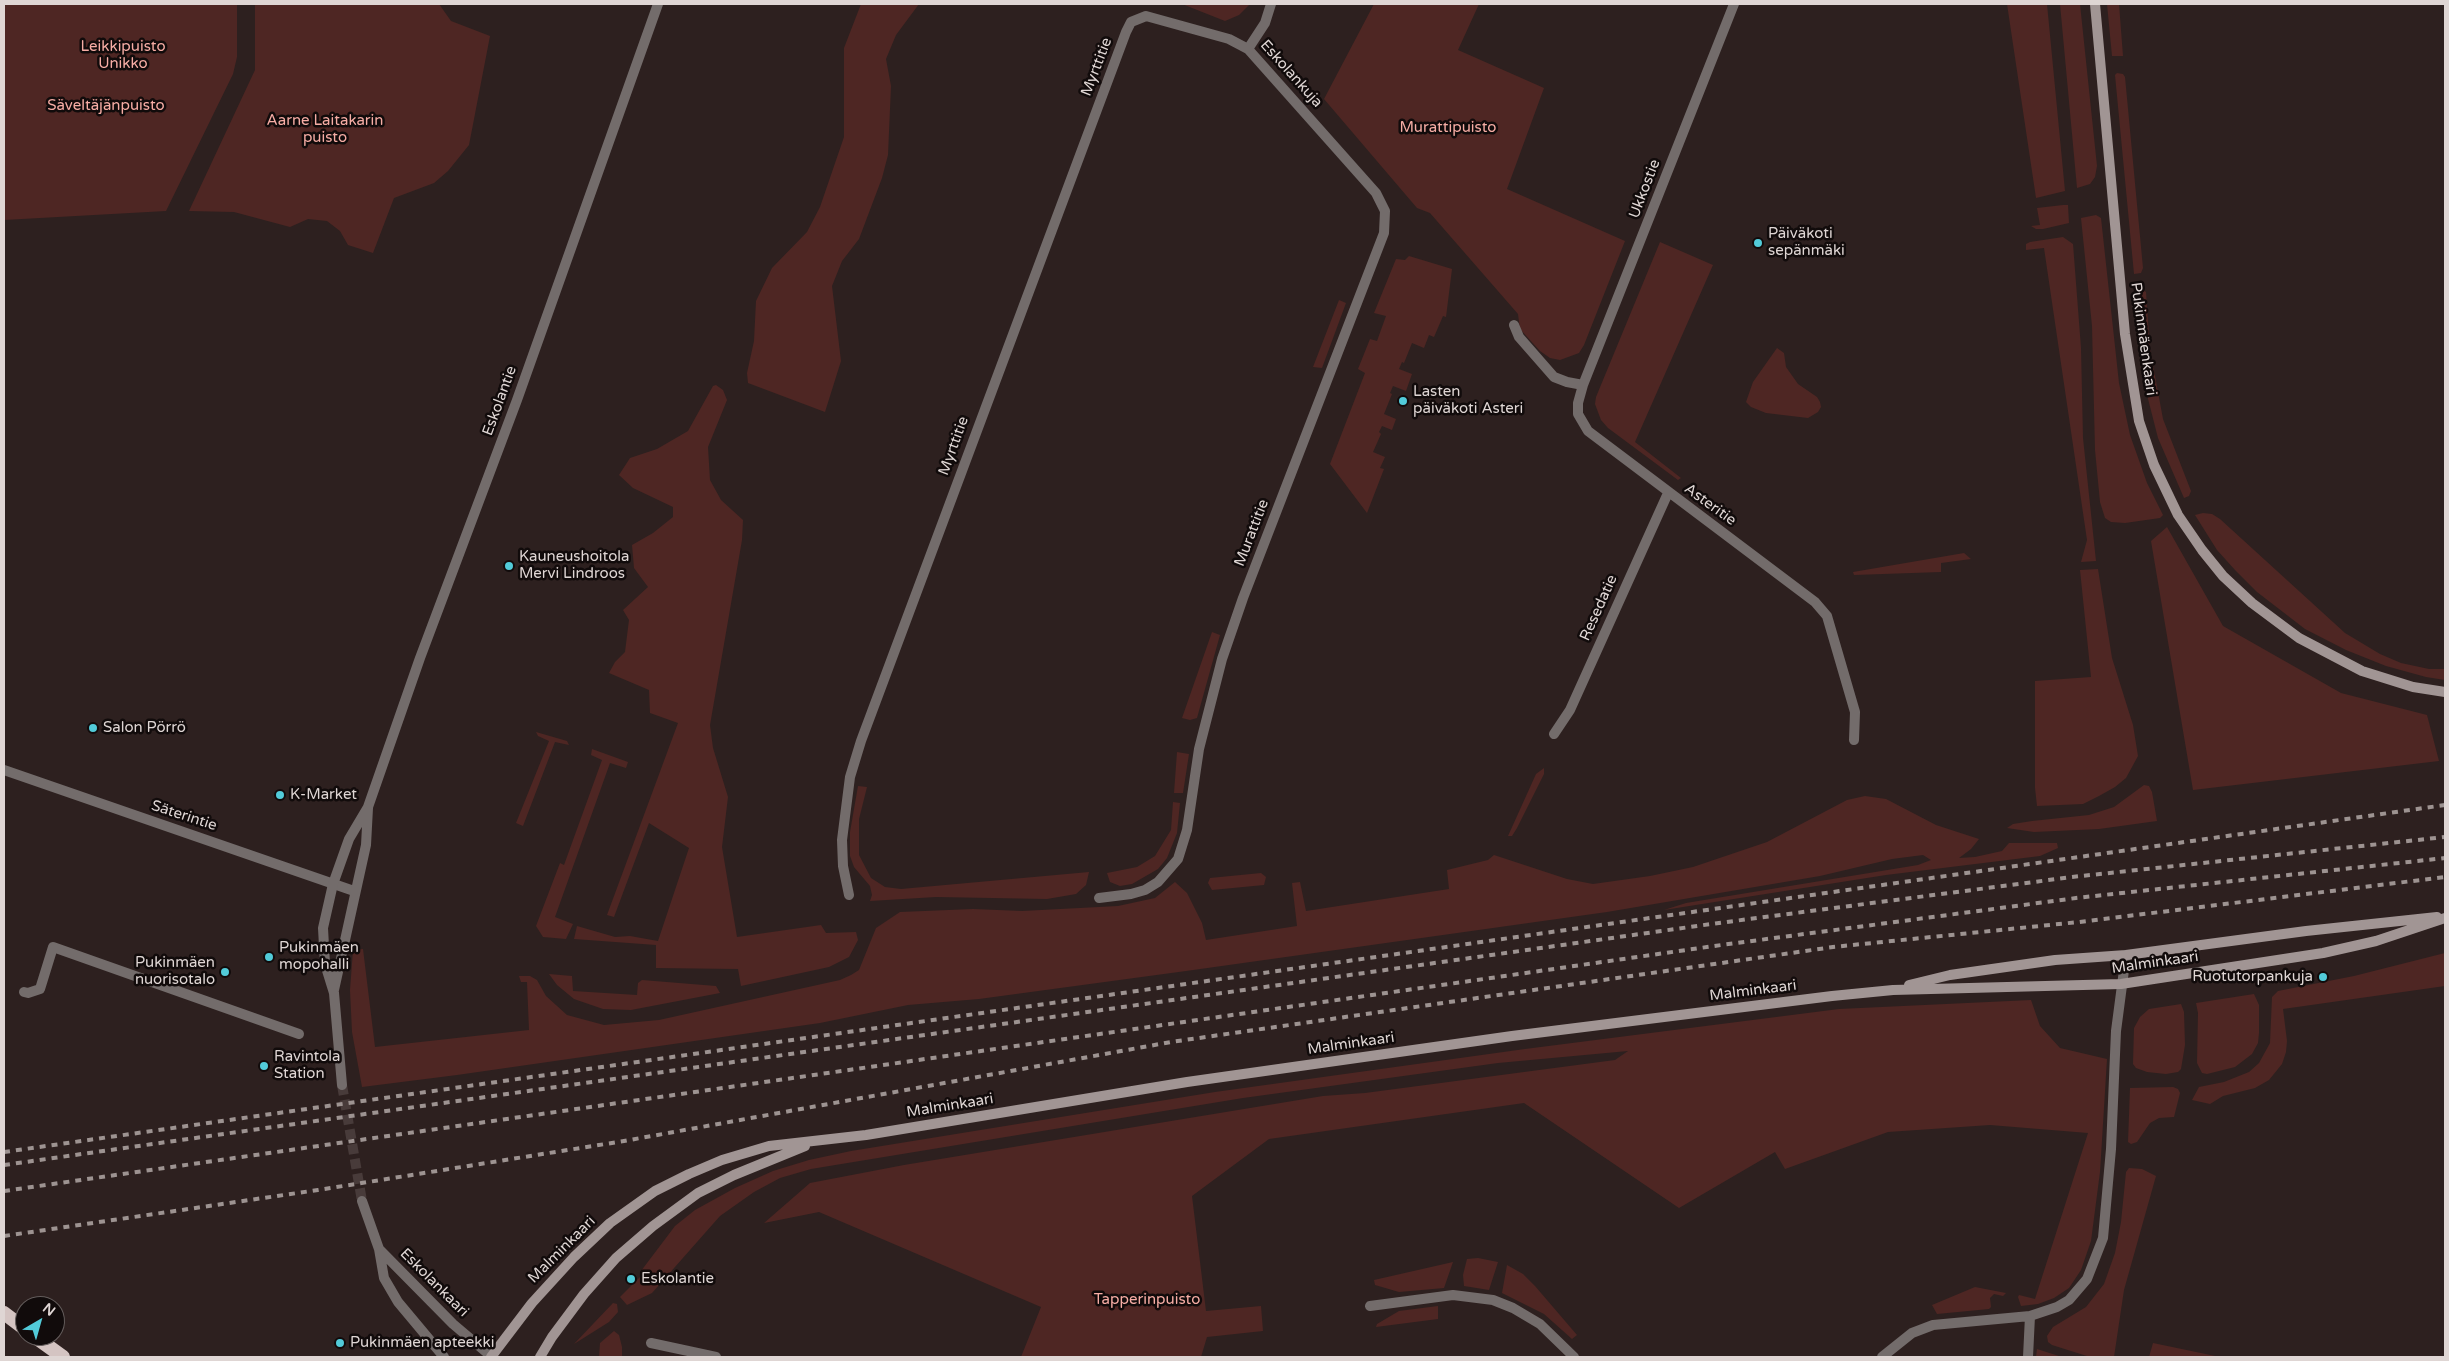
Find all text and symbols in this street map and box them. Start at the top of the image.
street label: Myrttitie [1078,35,1116,99]
street label: Eskolankuja [1256,37,1326,111]
park label: Leikkipuisto Unikko [80,38,166,73]
park label: Säveltäjänpuisto [47,97,165,115]
park label: Aarne Laitakarin puisto [267,112,383,147]
park label: Murattipuisto [1400,119,1496,137]
street label: Ukkostie [1626,157,1664,221]
place label: Päiväkoti sepänmäki [1768,225,1845,260]
marker: Päiväkoti sepänmäki [1752,237,1764,249]
street label: Pukinmäenkaari [2126,281,2160,397]
street label: Eskolantie [479,364,521,438]
place label: Lasten päiväkoti Asteri [1413,383,1523,418]
marker: Lasten päiväkoti Asteri [1397,395,1409,407]
street label: Myrttitie [935,414,973,478]
street label: Asteritie [1680,480,1740,530]
street label: Murattitie [1231,497,1273,569]
place label: Kauneushoitola Mervi Lindroos [519,548,629,583]
marker: Kauneushoitola Mervi Lindroos [503,560,515,572]
street label: Resedatie [1576,572,1622,644]
place label: Salon Pörrö [103,719,186,737]
marker: Salon Pörrö [87,722,99,734]
place label: K-Market [290,786,357,804]
marker: K-Market [274,789,286,801]
street label: Säterintie [149,797,219,835]
place label: Pukinmäen mopohalli [279,939,359,974]
street label: Malminkaari [2110,948,2200,978]
marker: Pukinmäen mopohalli [263,951,275,963]
place label: Pukinmäen nuorisotalo [135,954,215,989]
marker: Pukinmäen nuorisotalo [219,966,231,978]
place label: Ruotutorpankuja [2192,968,2313,986]
marker: Ruotutorpankuja [2317,971,2329,983]
street label: Malminkaari [1708,977,1798,1005]
street label: Malminkaari [1306,1029,1396,1059]
place label: Ravintola Station [274,1048,341,1083]
marker: Ravintola Station [258,1060,270,1072]
street label: Malminkaari [905,1090,995,1122]
street label: Malminkaari [525,1213,599,1287]
street label: Eskolankaari [396,1245,472,1321]
place label: Eskolantie [641,1270,714,1288]
marker: Eskolantie [625,1273,637,1285]
park label: Tapperinpuisto [1094,1291,1200,1309]
north arrow [15,1296,65,1346]
text: N [39,1299,59,1320]
place label: Pukinmäen apteekki [350,1334,494,1352]
marker: Pukinmäen apteekki [334,1337,346,1349]

